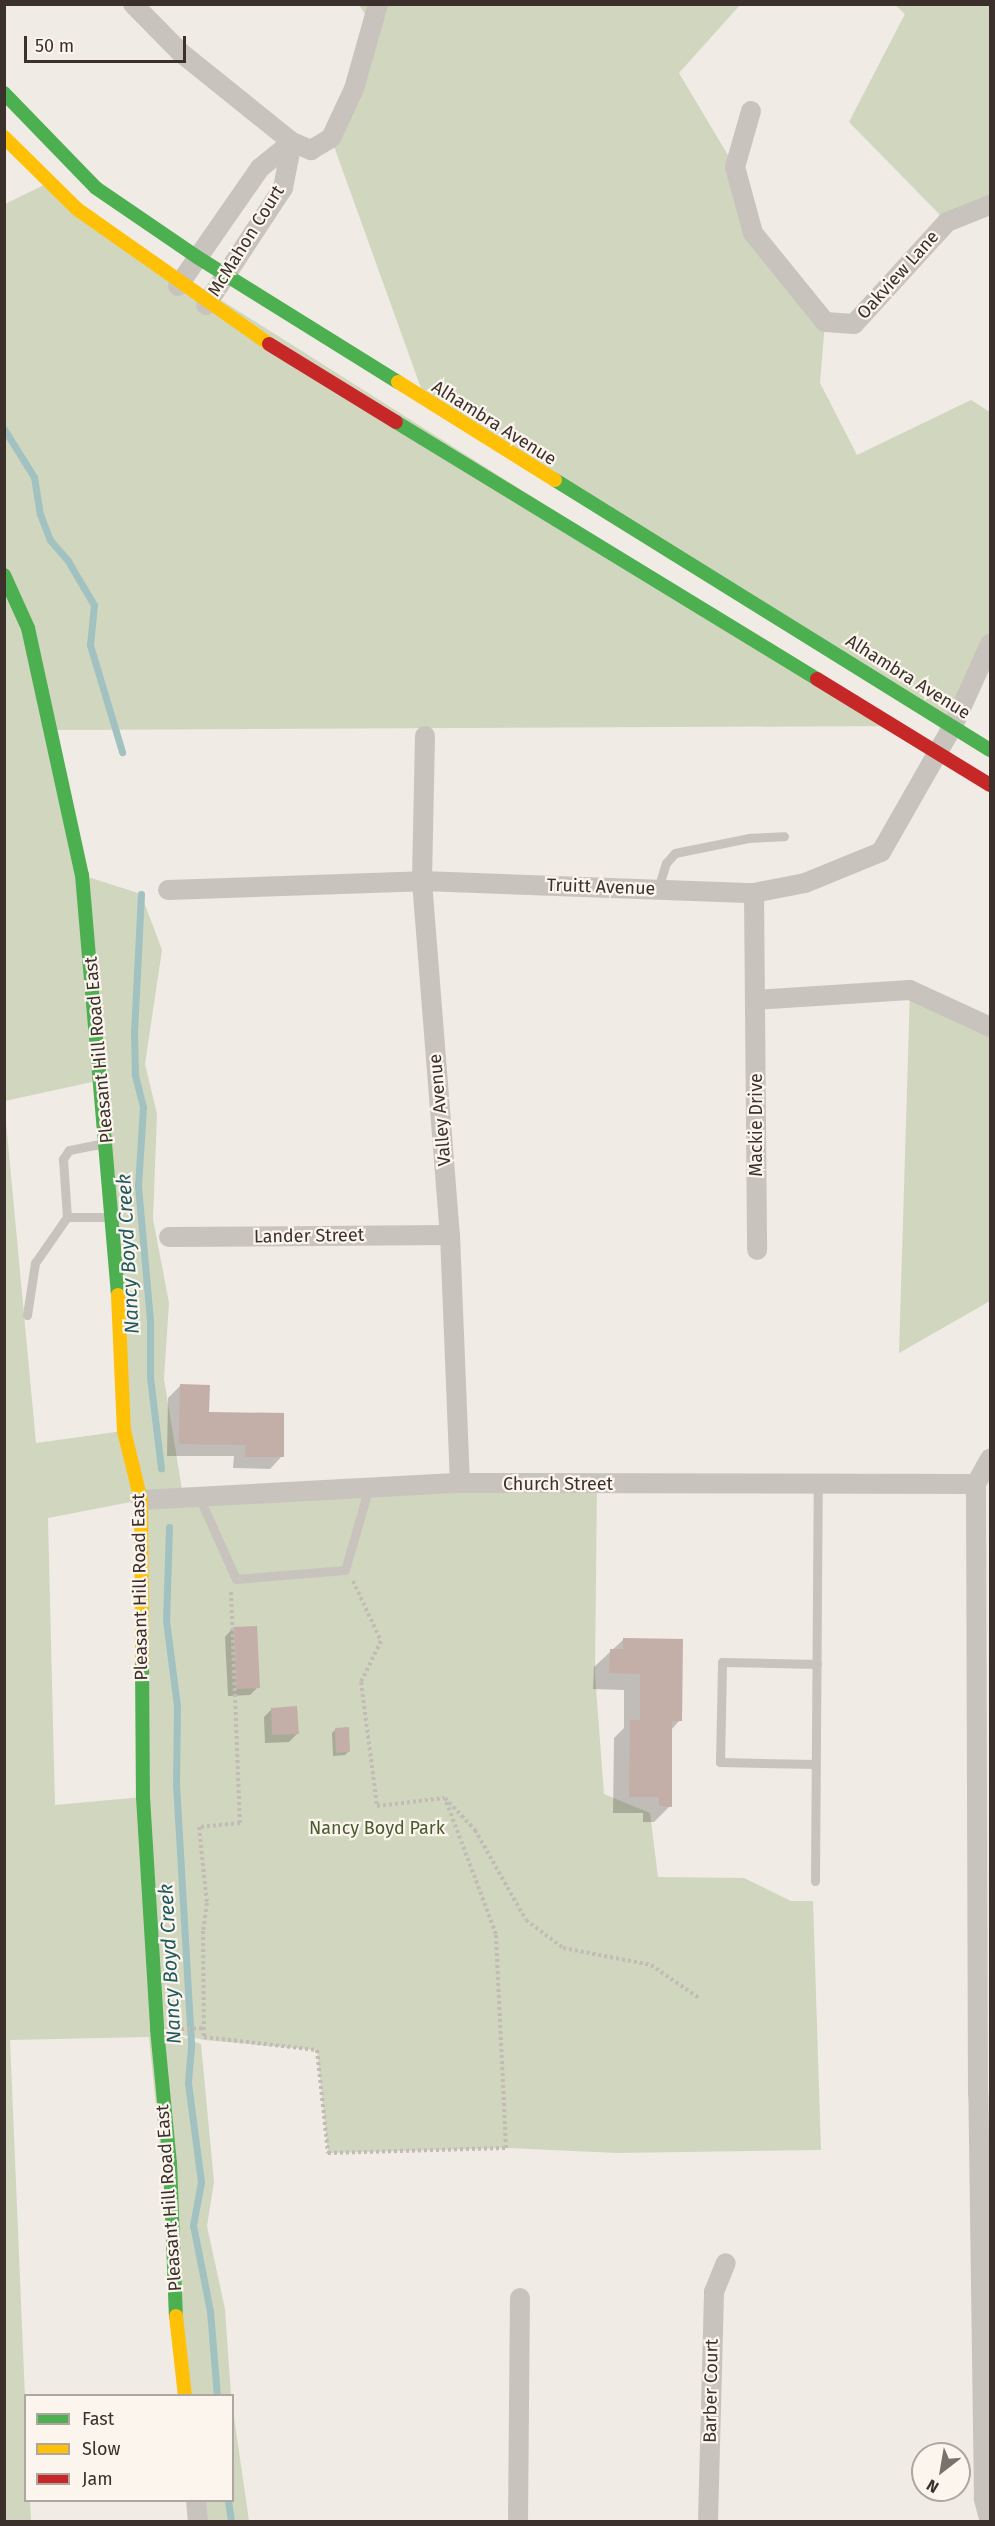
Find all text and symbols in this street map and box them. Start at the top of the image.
scale bar [27,24,189,62]
text: 50 m [35,35,74,57]
street label: McMahon Court [203,181,289,301]
street label: Oakview Lane [853,226,943,324]
street label: Alhambra Avenue [428,376,560,470]
street label: Alhambra Avenue [842,630,974,724]
street label: Truitt Avenue [546,874,656,900]
street label: Pleasant Hill Road East [80,956,118,1144]
street label: Valley Avenue [424,1053,456,1167]
street label: Mackie Drive [745,1073,767,1177]
water label: Nancy Boyd Creek [112,1173,144,1335]
street label: Lander Street [254,1224,364,1248]
street label: Church Street [503,1473,613,1495]
street label: Pleasant Hill Road East [128,1493,152,1681]
park label: Nancy Boyd Park [309,1817,445,1839]
water label: Nancy Boyd Creek [154,1883,186,2045]
street label: Pleasant Hill Road East [152,2104,186,2292]
street label: Barber Court [699,2339,723,2443]
legend [24,2394,234,2502]
text: Fast [82,2408,114,2430]
text: Slow [82,2438,120,2460]
north arrow [911,2442,971,2502]
text: Jam [82,2468,113,2490]
text: N [923,2475,942,2497]

